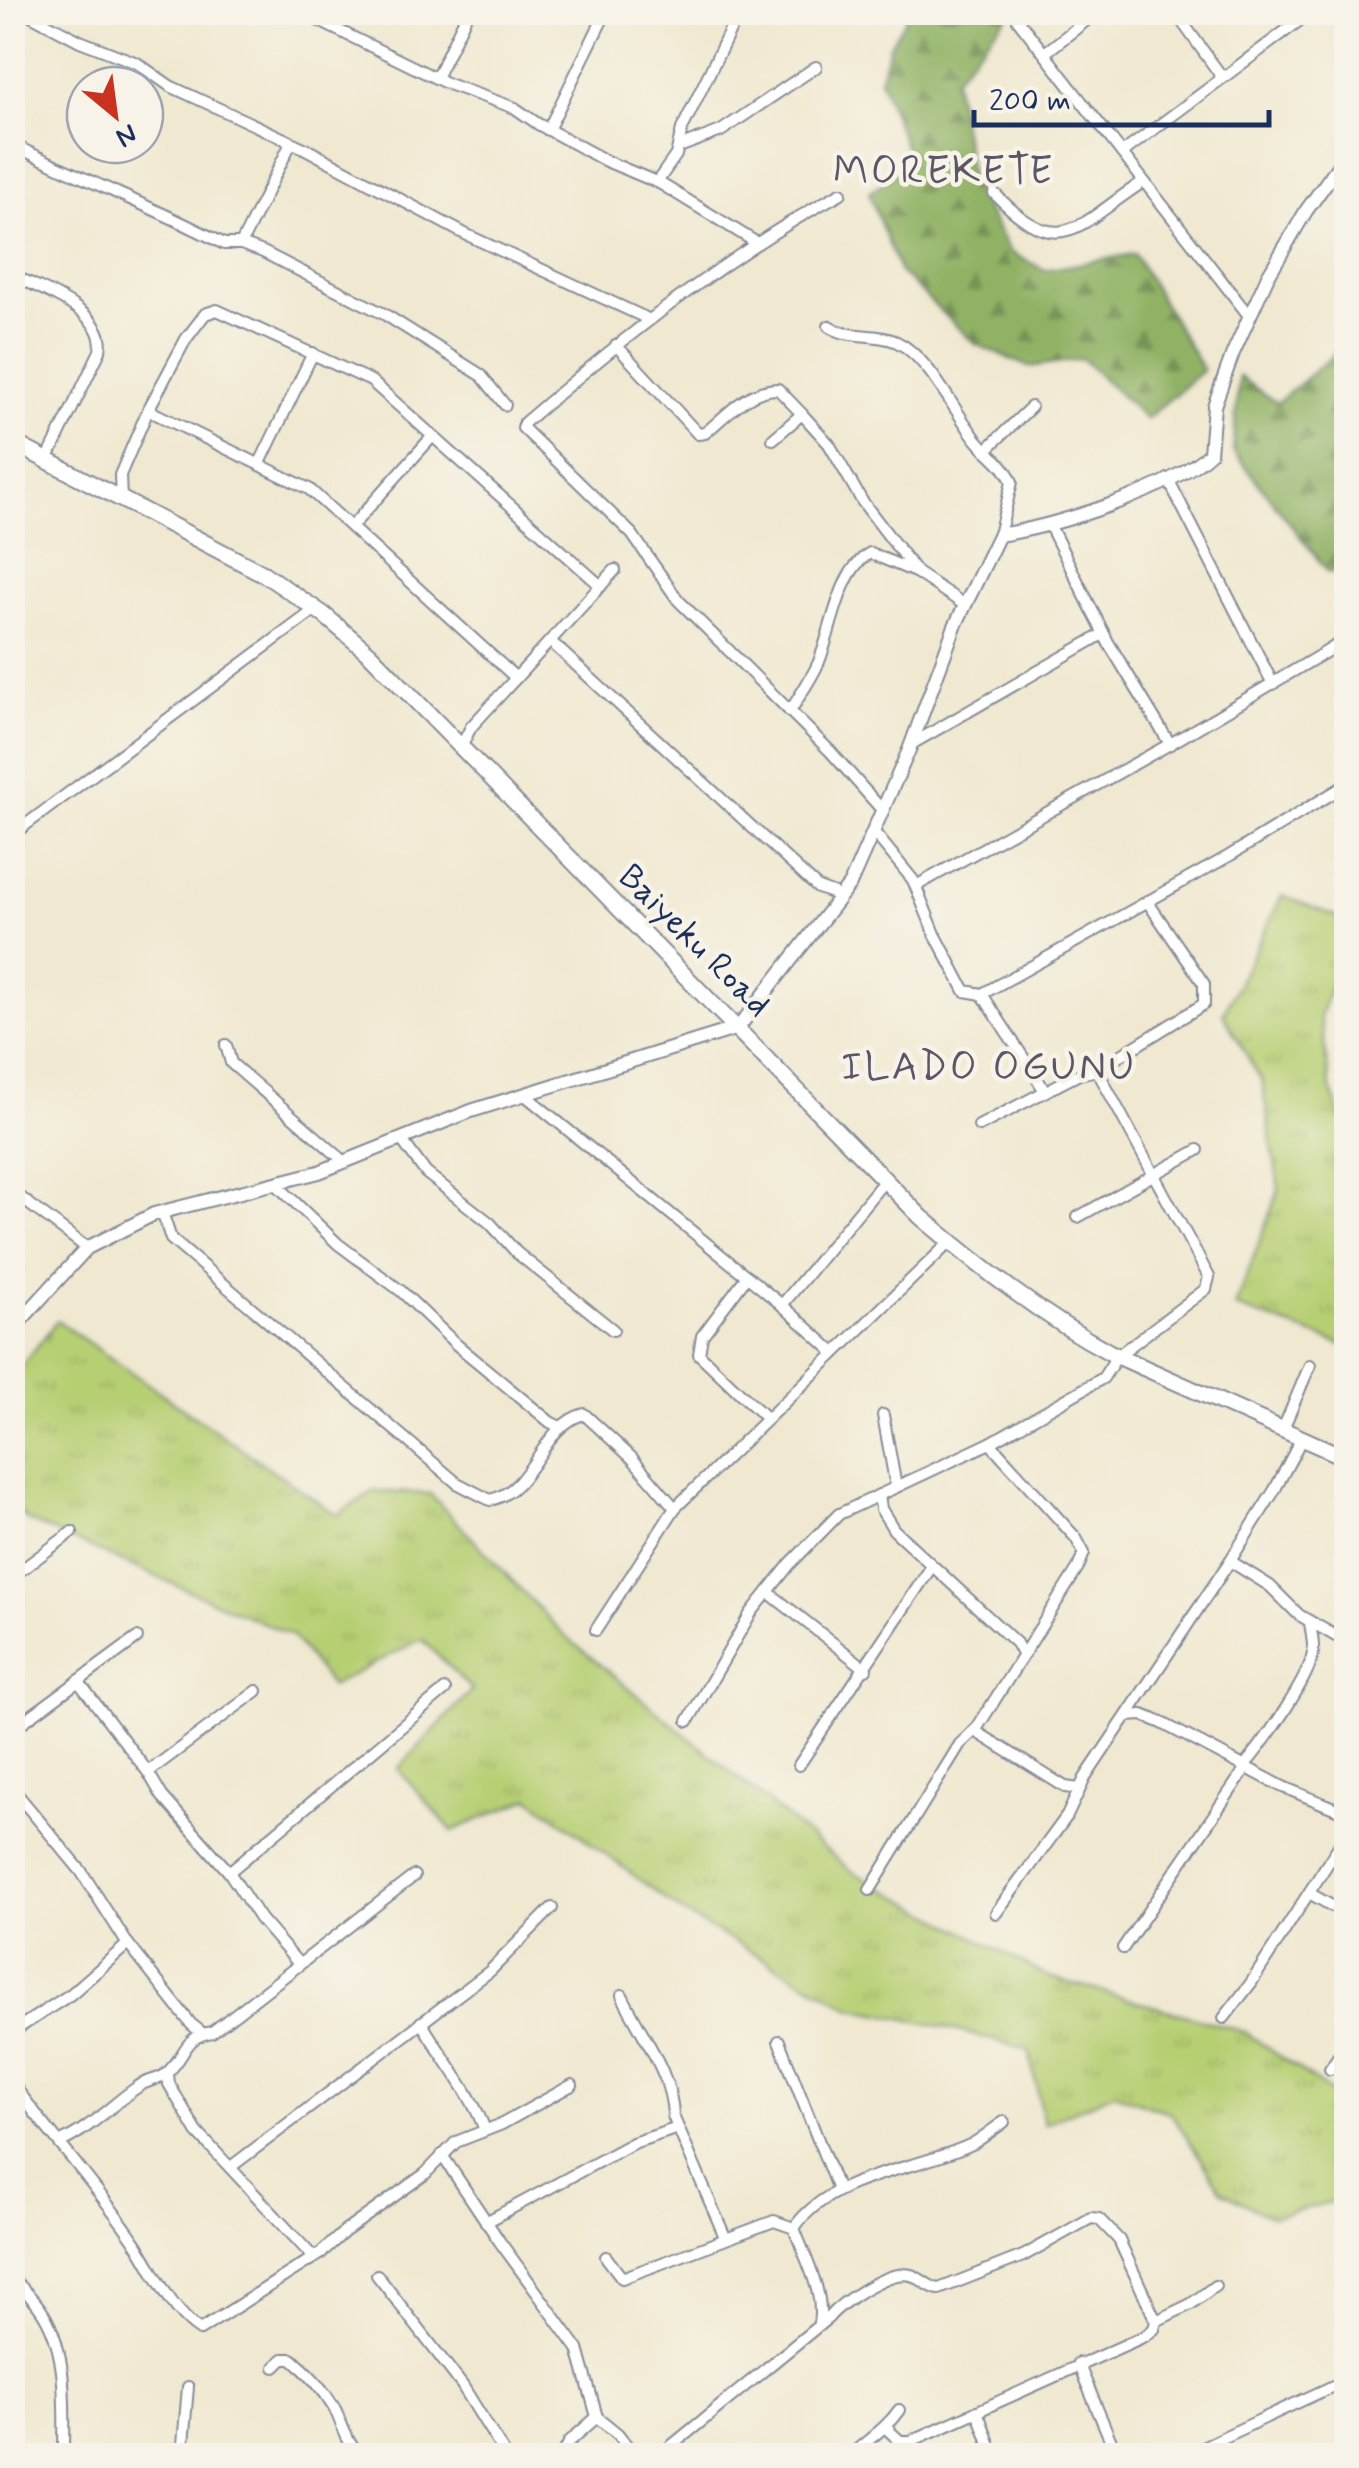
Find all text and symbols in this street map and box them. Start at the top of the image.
north arrow [65,65,165,165]
scale bar [974,65,1269,127]
text: 200 m [989,82,1071,121]
text: N [109,114,143,155]
district label: MOREKETE [833,146,1055,198]
street label: Baiyeku Road [608,855,780,1027]
district label: ILADO OGUNU [841,1042,1137,1094]

